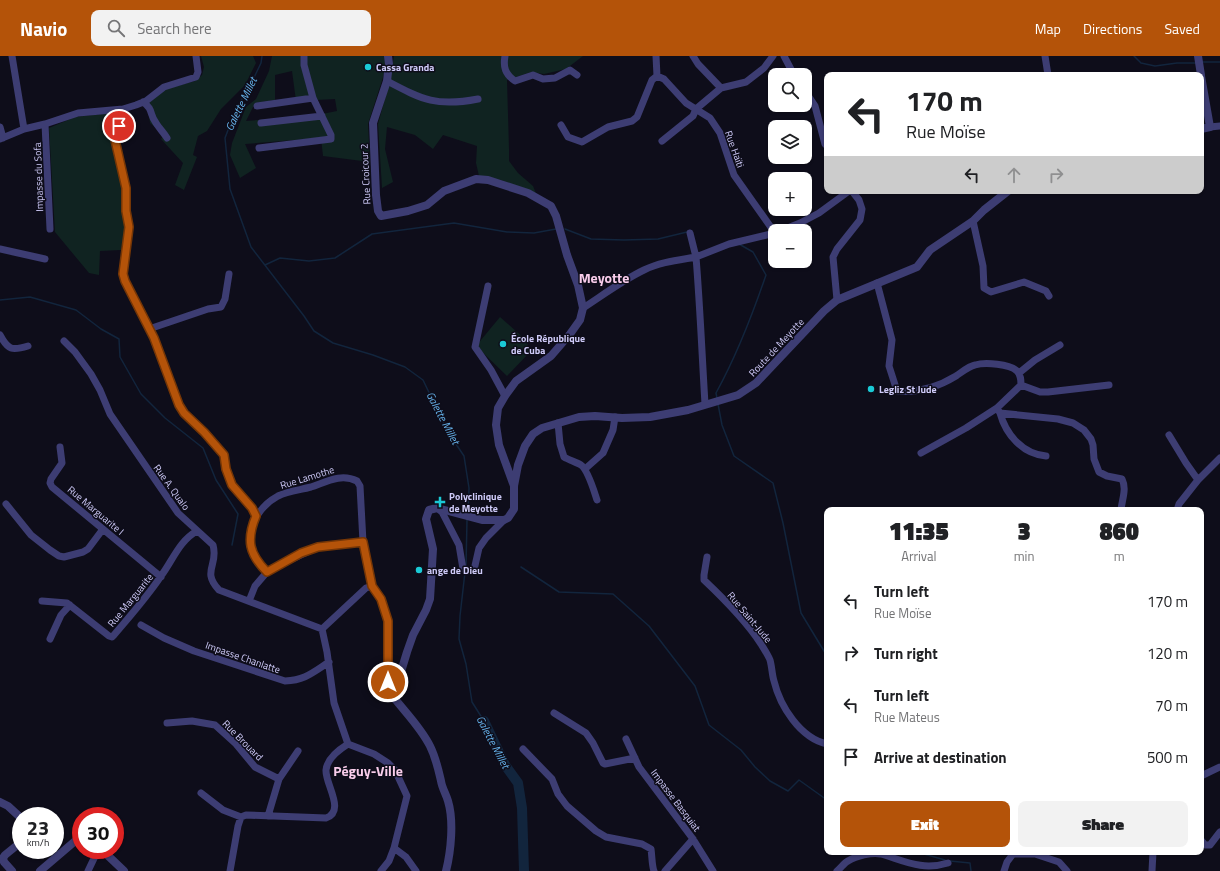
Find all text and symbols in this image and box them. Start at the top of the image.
search box [91,10,371,46]
text: Navio [20,14,67,43]
icon: search [105,17,127,39]
text: Search here [137,17,212,40]
text: Map [1035,18,1061,39]
text: Directions [1083,18,1142,39]
text: Saved [1164,18,1200,39]
place label: Cassa Granda [376,60,434,75]
marker: Cassa Granda [363,62,373,72]
map controls [768,68,812,268]
button: search [768,68,812,112]
water label: Galette Millet [221,73,262,134]
text: 170 m [906,79,983,122]
icon: left [840,88,892,140]
pin [102,109,136,143]
icon: arrive [108,115,130,137]
text: Rue Moïse [906,118,986,145]
button: layers [768,120,812,164]
street label: Rue Haïti [721,129,748,170]
street label: Impasse du Sofa [30,142,47,212]
street label: Rue Croicour 2 [356,143,375,205]
icon: left [961,164,983,186]
icon: ahead [1003,164,1025,186]
icon: right [1045,164,1067,186]
button: + [768,172,812,216]
button: − [768,224,812,268]
district label: Meyotte [579,267,629,288]
street label: Route de Meyotte [745,315,808,380]
place label: École République de Cuba [511,331,585,358]
marker: École République de Cuba [498,339,508,349]
place label: Legliz St Jude [879,382,937,397]
marker: Legliz St Jude [866,384,876,394]
water label: Galette Millet [422,389,464,449]
street label: Rue A. Qualo [150,461,193,513]
street label: Rue Lamothe [278,462,336,493]
street label: Rue Marguarite I [64,482,127,539]
place label: Polyclinique de Meyotte [449,489,502,516]
marker: Polyclinique de Meyotte [434,496,446,508]
text: 11:35 [889,513,949,549]
text: 3 [1017,513,1031,549]
text: 860 [1099,513,1139,549]
text: Arrival [901,546,936,566]
text: min [1014,546,1034,566]
text: m [1114,546,1125,566]
place label: ange de Dieu [427,563,483,578]
marker: ange de Dieu [414,565,424,575]
street label: Rue Marguarite [104,570,157,630]
text: Turn left [874,580,929,603]
street label: Rue Saint-Jude [724,589,775,646]
icon: left [840,590,862,612]
text: 170 m [1147,590,1188,613]
text: Rue Moïse [874,603,931,623]
street label: Impasse Chanlatte [203,638,282,677]
icon: right [840,642,862,664]
text: Turn right [874,642,938,665]
text: 120 m [1147,642,1188,665]
position arrow [367,661,409,703]
text: Turn left [874,684,929,707]
icon: left [840,694,862,716]
text: 70 m [1155,694,1188,717]
text: Rue Mateus [874,707,940,727]
water label: Galette Millet [472,713,514,773]
street label: Rue Brouard [219,717,266,764]
icon: arrive [840,746,862,768]
text: Arrive at destination [874,746,1007,769]
text: 500 m [1147,746,1188,769]
district label: Péguy-Ville [333,760,403,781]
street label: Impasse Basquiat [647,766,704,835]
button: Exit [840,801,1010,847]
button: Share [1018,801,1188,847]
speed limit sign: 30 [72,807,124,859]
text: 23 [27,812,49,843]
text: km/h [27,835,49,850]

